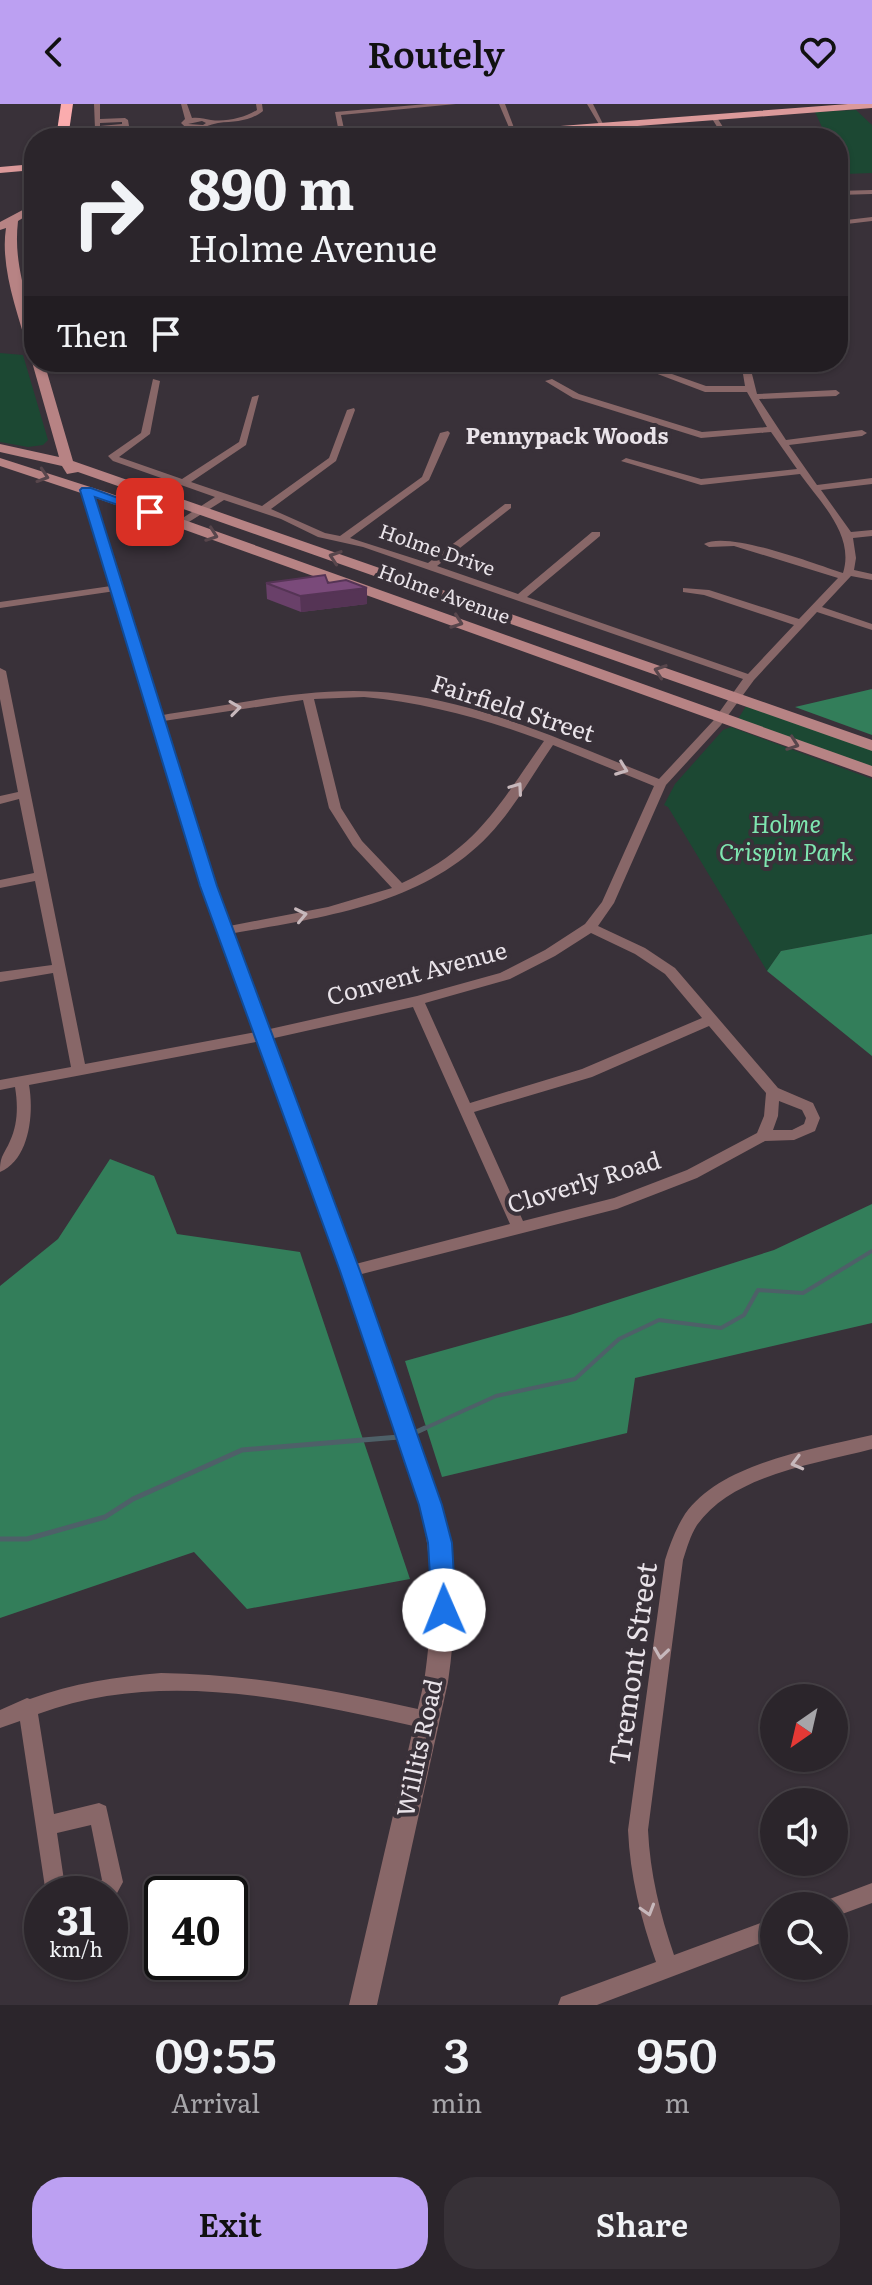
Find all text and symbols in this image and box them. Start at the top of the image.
text: Routely [367,26,505,79]
icon: back [32,30,76,74]
icon: heart [796,30,840,74]
text: 890 m [188,144,355,227]
icon: right [56,160,160,264]
text: Holme Avenue [188,220,437,273]
text: Then [56,312,128,356]
icon: arrive [144,312,188,356]
district label: Pennypack Woods [466,418,668,451]
one-way arrow [35,466,49,482]
pin [116,478,184,546]
icon: arrive [128,490,172,534]
street label: Holme Drive [376,514,500,582]
one-way arrow [205,525,219,541]
one-way arrow [329,551,343,567]
street label: Holme Avenue [374,554,515,630]
one-way arrow [449,613,463,629]
street label: Fairfield Street [428,664,600,750]
one-way arrow [654,665,668,681]
one-way arrow [228,700,242,717]
one-way arrow [785,734,799,750]
one-way arrow [614,759,628,776]
one-way arrow [507,783,521,797]
park label: Holme Crispin Park [719,805,854,868]
one-way arrow [293,907,307,924]
street label: Convent Avenue [322,931,510,1012]
street label: Cloverly Road [502,1141,665,1221]
one-way arrow [790,1453,804,1470]
street label: Tremont Street [596,1559,666,1768]
position arrow [402,1568,486,1652]
one-way arrow [653,1646,670,1659]
street label: Willits Road [386,1675,449,1820]
north arrow [760,1684,848,1772]
map controls [760,1684,848,1980]
button: sound [760,1788,848,1876]
speed limit sign: 40 [144,1876,248,1980]
text: 31 [57,1888,95,1947]
button: search [760,1892,848,1980]
one-way arrow [639,1902,655,1916]
text: km/h [49,1933,103,1963]
text: 09:55 [155,2017,277,2088]
text: 3 [444,2017,470,2088]
text: 950 [637,2017,717,2088]
text: Arrival [171,2082,260,2121]
text: min [431,2082,482,2121]
text: m [665,2082,690,2121]
button: Exit [32,2177,428,2269]
button: Share [444,2177,840,2269]

